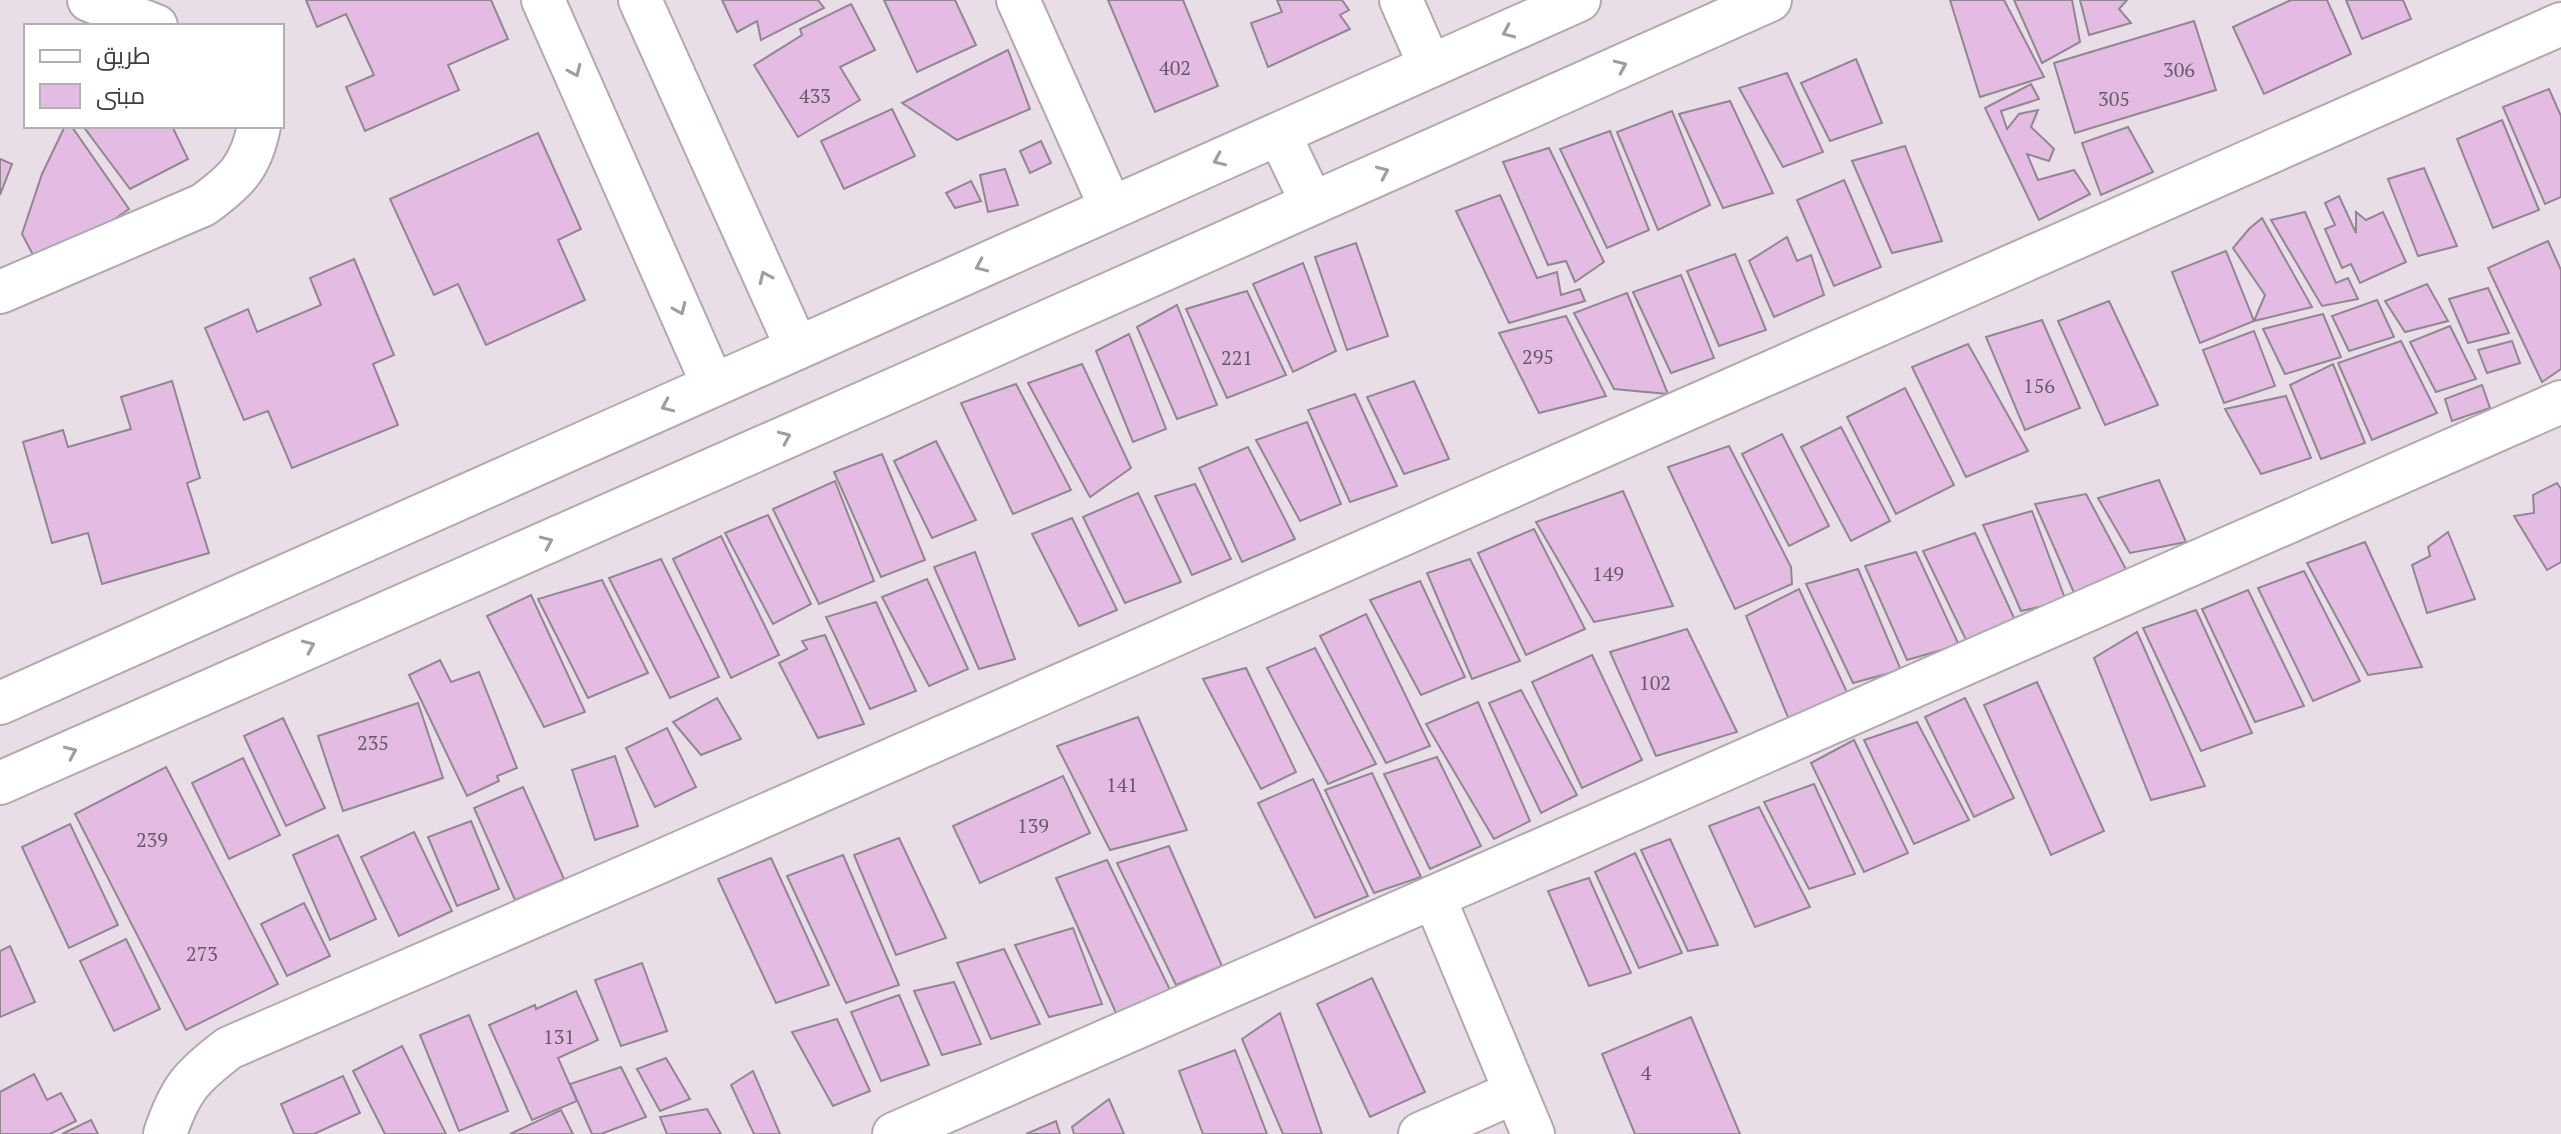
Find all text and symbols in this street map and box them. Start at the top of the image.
one-way arrow [1501,22,1516,38]
legend [24,24,284,128]
text: طريق [96,39,151,71]
house number: 402 [1159,54,1191,81]
house number: 306 [2163,56,2195,83]
one-way arrow [1613,60,1627,76]
one-way arrow [565,63,581,78]
text: مبنى [96,79,145,111]
house number: 433 [799,82,831,109]
house number: 305 [2098,85,2130,112]
one-way arrow [1213,151,1227,167]
one-way arrow [1375,166,1389,182]
one-way arrow [975,256,990,272]
one-way arrow [759,271,775,285]
one-way arrow [670,301,686,315]
house number: 295 [1522,343,1554,370]
house number: 221 [1221,344,1253,371]
house number: 156 [2023,372,2055,399]
one-way arrow [661,396,675,412]
one-way arrow [777,431,791,447]
one-way arrow [539,535,553,551]
house number: 149 [1592,560,1624,587]
one-way arrow [301,640,315,656]
house number: 102 [1639,669,1671,696]
house number: 235 [357,729,389,756]
one-way arrow [63,745,78,761]
house number: 141 [1106,771,1138,798]
house number: 139 [1017,812,1049,839]
house number: 239 [136,826,168,853]
house number: 273 [186,940,218,967]
house number: 131 [543,1023,575,1050]
house number: 4 [1641,1059,1652,1086]

